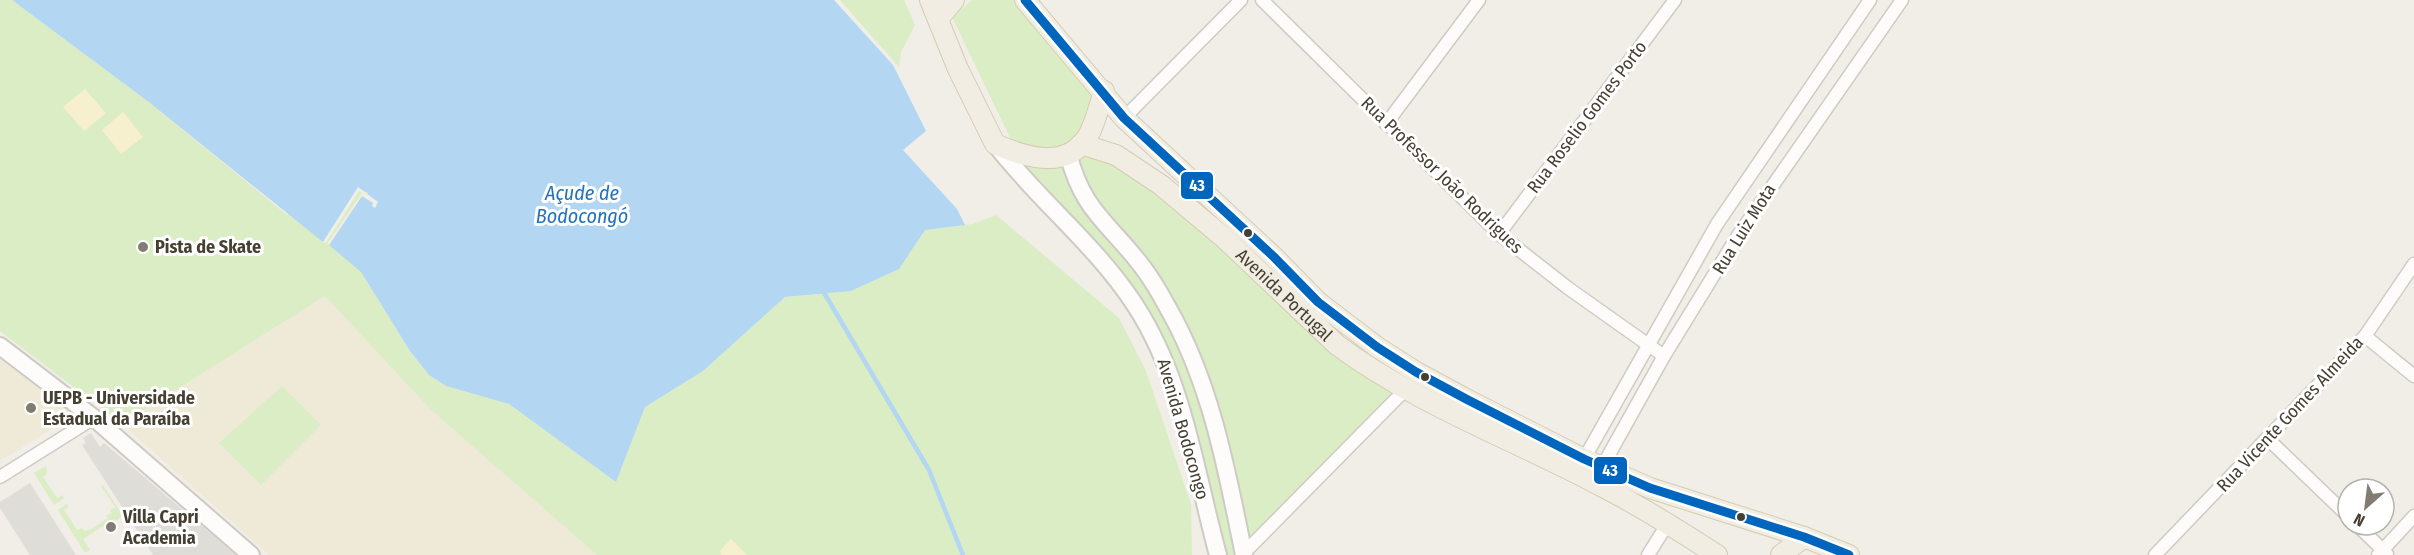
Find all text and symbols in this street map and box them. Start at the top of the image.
street label: Rua Roselio Gomes Porto [1523,37,1651,197]
street label: Rua Professor João Rodrigues [1357,92,1528,258]
line badge: 43 [1180,171,1214,200]
text: 43 [1189,176,1205,195]
street label: Rua Luiz Mota [1708,180,1780,278]
water label: Açude de Bodocongó [536,181,628,228]
unlabelled marker [1242,227,1254,239]
place label: Pista de Skate [155,236,261,258]
marker: Pista de Skate [136,240,150,254]
street label: Avenida Portugal [1231,244,1337,346]
street label: Rua Vicente Gomes Almeida [2212,331,2368,496]
street label: Avenida Bodocongo [1152,356,1214,502]
unlabelled marker [1419,371,1431,383]
place label: UEPB - Universidade Estadual da Paraíba [43,387,195,430]
marker: UEPB - Universidade Estadual da Paraíba [24,401,38,415]
line badge: 43 [1593,456,1628,485]
text: 43 [1602,461,1618,480]
north arrow [2336,477,2396,537]
place label: Villa Capri Academia [122,506,199,549]
text: N [2350,509,2368,530]
unlabelled marker [1735,511,1747,523]
marker: Villa Capri Academia [104,520,118,534]

